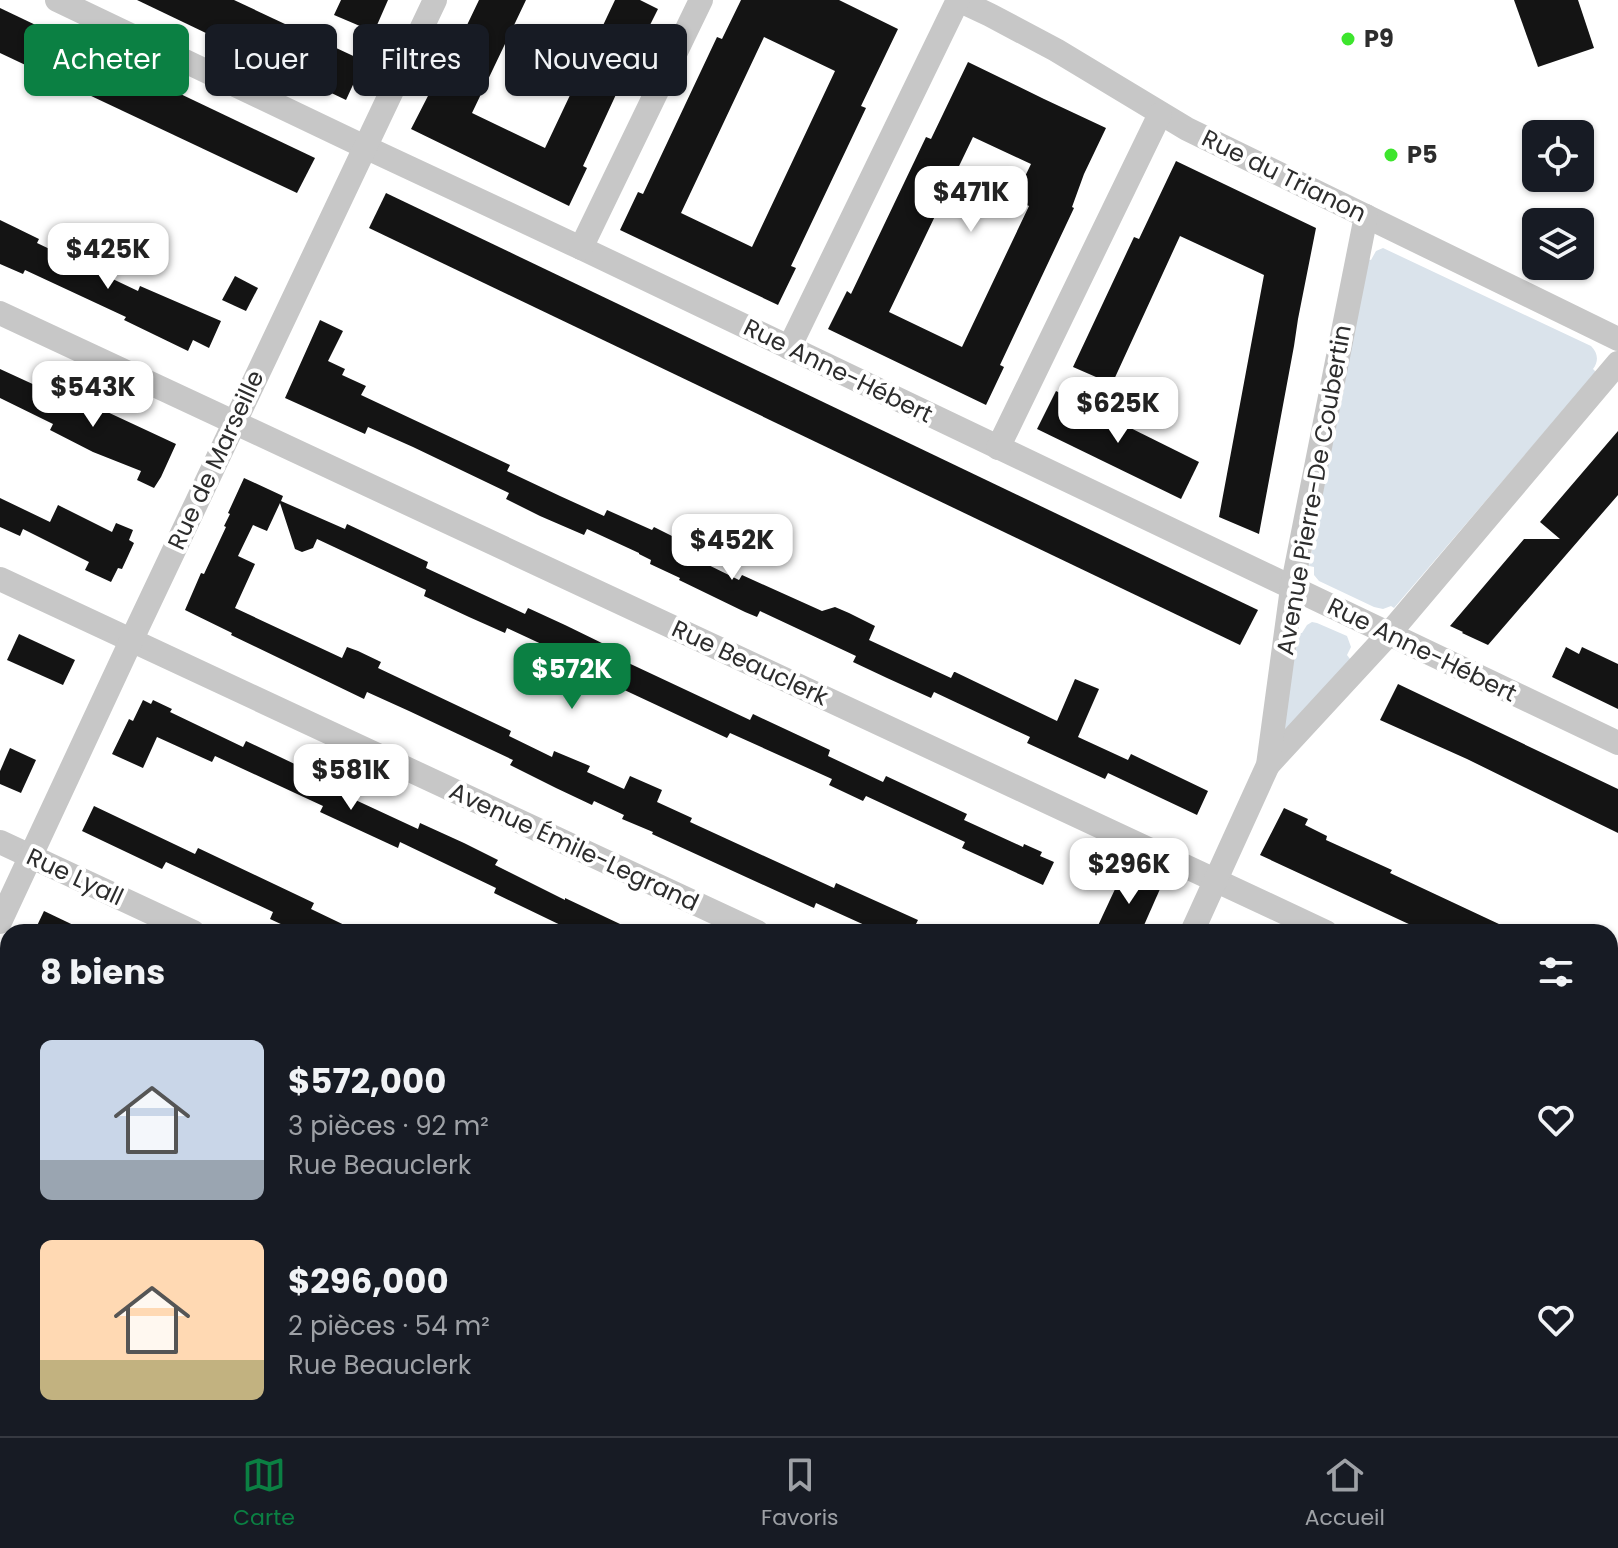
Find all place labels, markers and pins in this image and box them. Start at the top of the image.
place label: P9 [1364,22,1394,55]
marker: P9 [1339,30,1357,48]
place label: P5 [1407,138,1438,171]
marker: P5 [1382,146,1400,164]
pin: $471K [915,166,1027,234]
pin: $425K [52,223,164,291]
pin: $543K [37,361,149,429]
pin: $625K [1062,377,1174,445]
pin: $452K [676,514,788,582]
pin: $572K [516,643,628,711]
pin: $581K [295,744,407,812]
pin: $296K [1073,838,1185,906]

